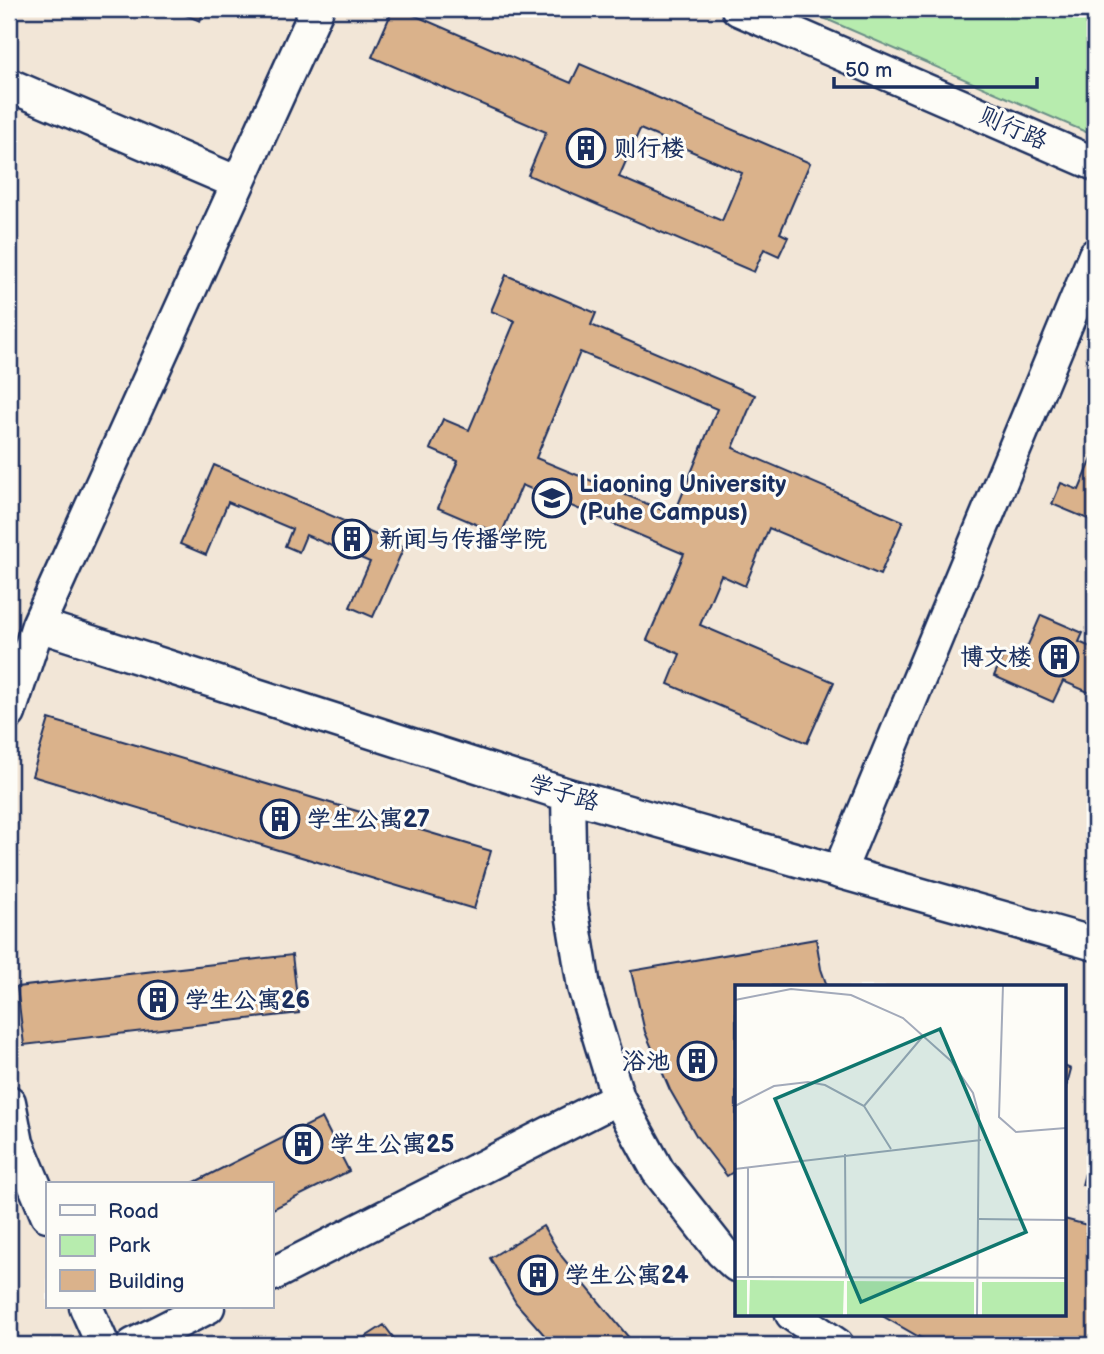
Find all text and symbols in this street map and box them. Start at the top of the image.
scale bar [834,46,1038,90]
text: 50 m [845,58,892,83]
street label: 则行路 [974,100,1052,156]
building icon: 则行楼 [565,127,607,169]
place label: 则行楼 [613,134,685,163]
place label: Liaoning University (Puhe Campus) [579,470,786,527]
school or university icon: Liaoning University (Puhe Campus) [531,477,573,519]
building icon: 新闻与传播学院 [331,518,373,560]
place label: 新闻与传播学院 [379,525,547,554]
building icon: 博文楼 [1038,636,1080,678]
place label: 博文楼 [960,643,1032,672]
street label: 学子路 [525,769,603,817]
building icon: 学生公寓27 [259,798,301,840]
place label: 学生公寓27 [307,805,430,834]
building icon: 学生公寓26 [137,979,179,1021]
inset map [735,985,1066,1316]
place label: 学生公寓26 [185,986,310,1015]
building icon: 浴池 [676,1040,718,1082]
place label: 浴池 [622,1047,670,1076]
building icon: 学生公寓25 [282,1123,324,1165]
place label: 学生公寓25 [330,1130,454,1159]
legend [46,1182,273,1308]
text: Road [108,1199,159,1224]
text: Park [108,1233,151,1258]
building icon: 学生公寓24 [517,1254,559,1296]
place label: 学生公寓24 [565,1261,689,1290]
text: Building [108,1269,184,1294]

